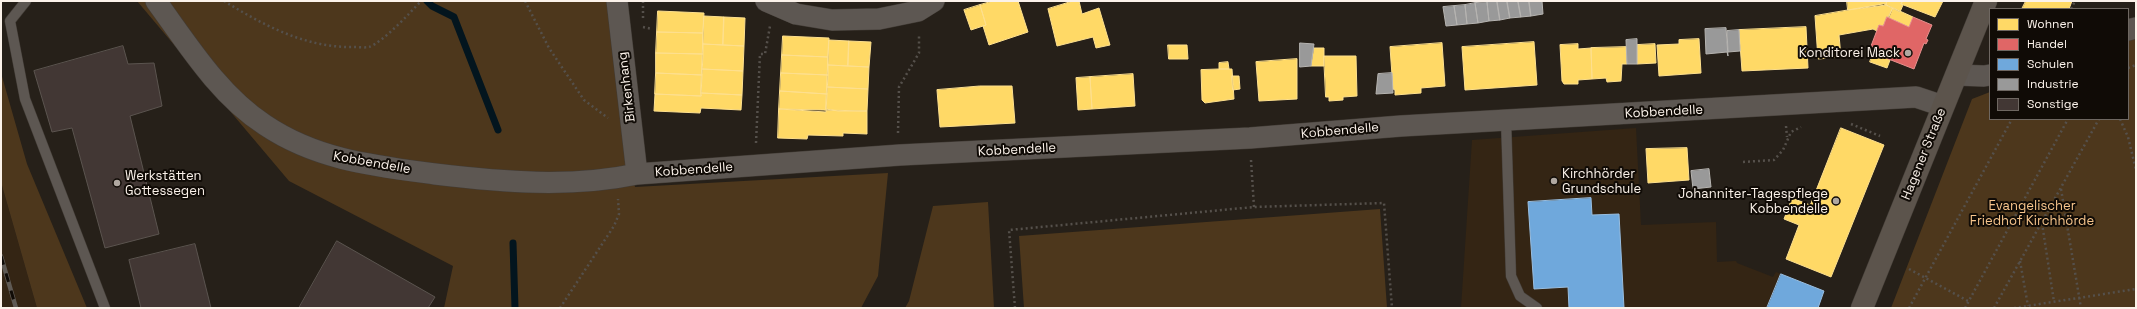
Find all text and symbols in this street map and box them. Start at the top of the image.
legend [1989,8,2129,120]
text: Wohnen [2027,16,2074,32]
text: Handel [2027,36,2067,52]
place label: Konditorei Mack [1799,45,1900,61]
marker: Konditorei Mack [1903,48,1913,58]
street label: Birkenhang [615,51,639,123]
text: Schulen [2027,56,2074,72]
text: Industrie [2027,76,2079,92]
text: Sonstige [2027,96,2079,112]
street label: Kobbendelle [1625,102,1703,122]
street label: Hagener Straße [1898,106,1950,202]
street label: Kobbendelle [1300,120,1380,142]
street label: Kobbendelle [978,140,1056,160]
street label: Kobbendelle [332,149,412,177]
street label: Kobbendelle [654,159,734,181]
place label: Kirchhörder Grundschule [1562,166,1641,197]
place label: Werkstätten Gottessegen [125,168,205,199]
marker: Kirchhörder Grundschule [1549,176,1559,186]
marker: Werkstätten Gottessegen [112,178,122,188]
place label: Johanniter-Tagespflege Kobbendelle [1678,186,1828,217]
marker: Johanniter-Tagespflege Kobbendelle [1831,196,1841,206]
park label: Evangelischer Friedhof Kirchhörde [1970,198,2094,229]

